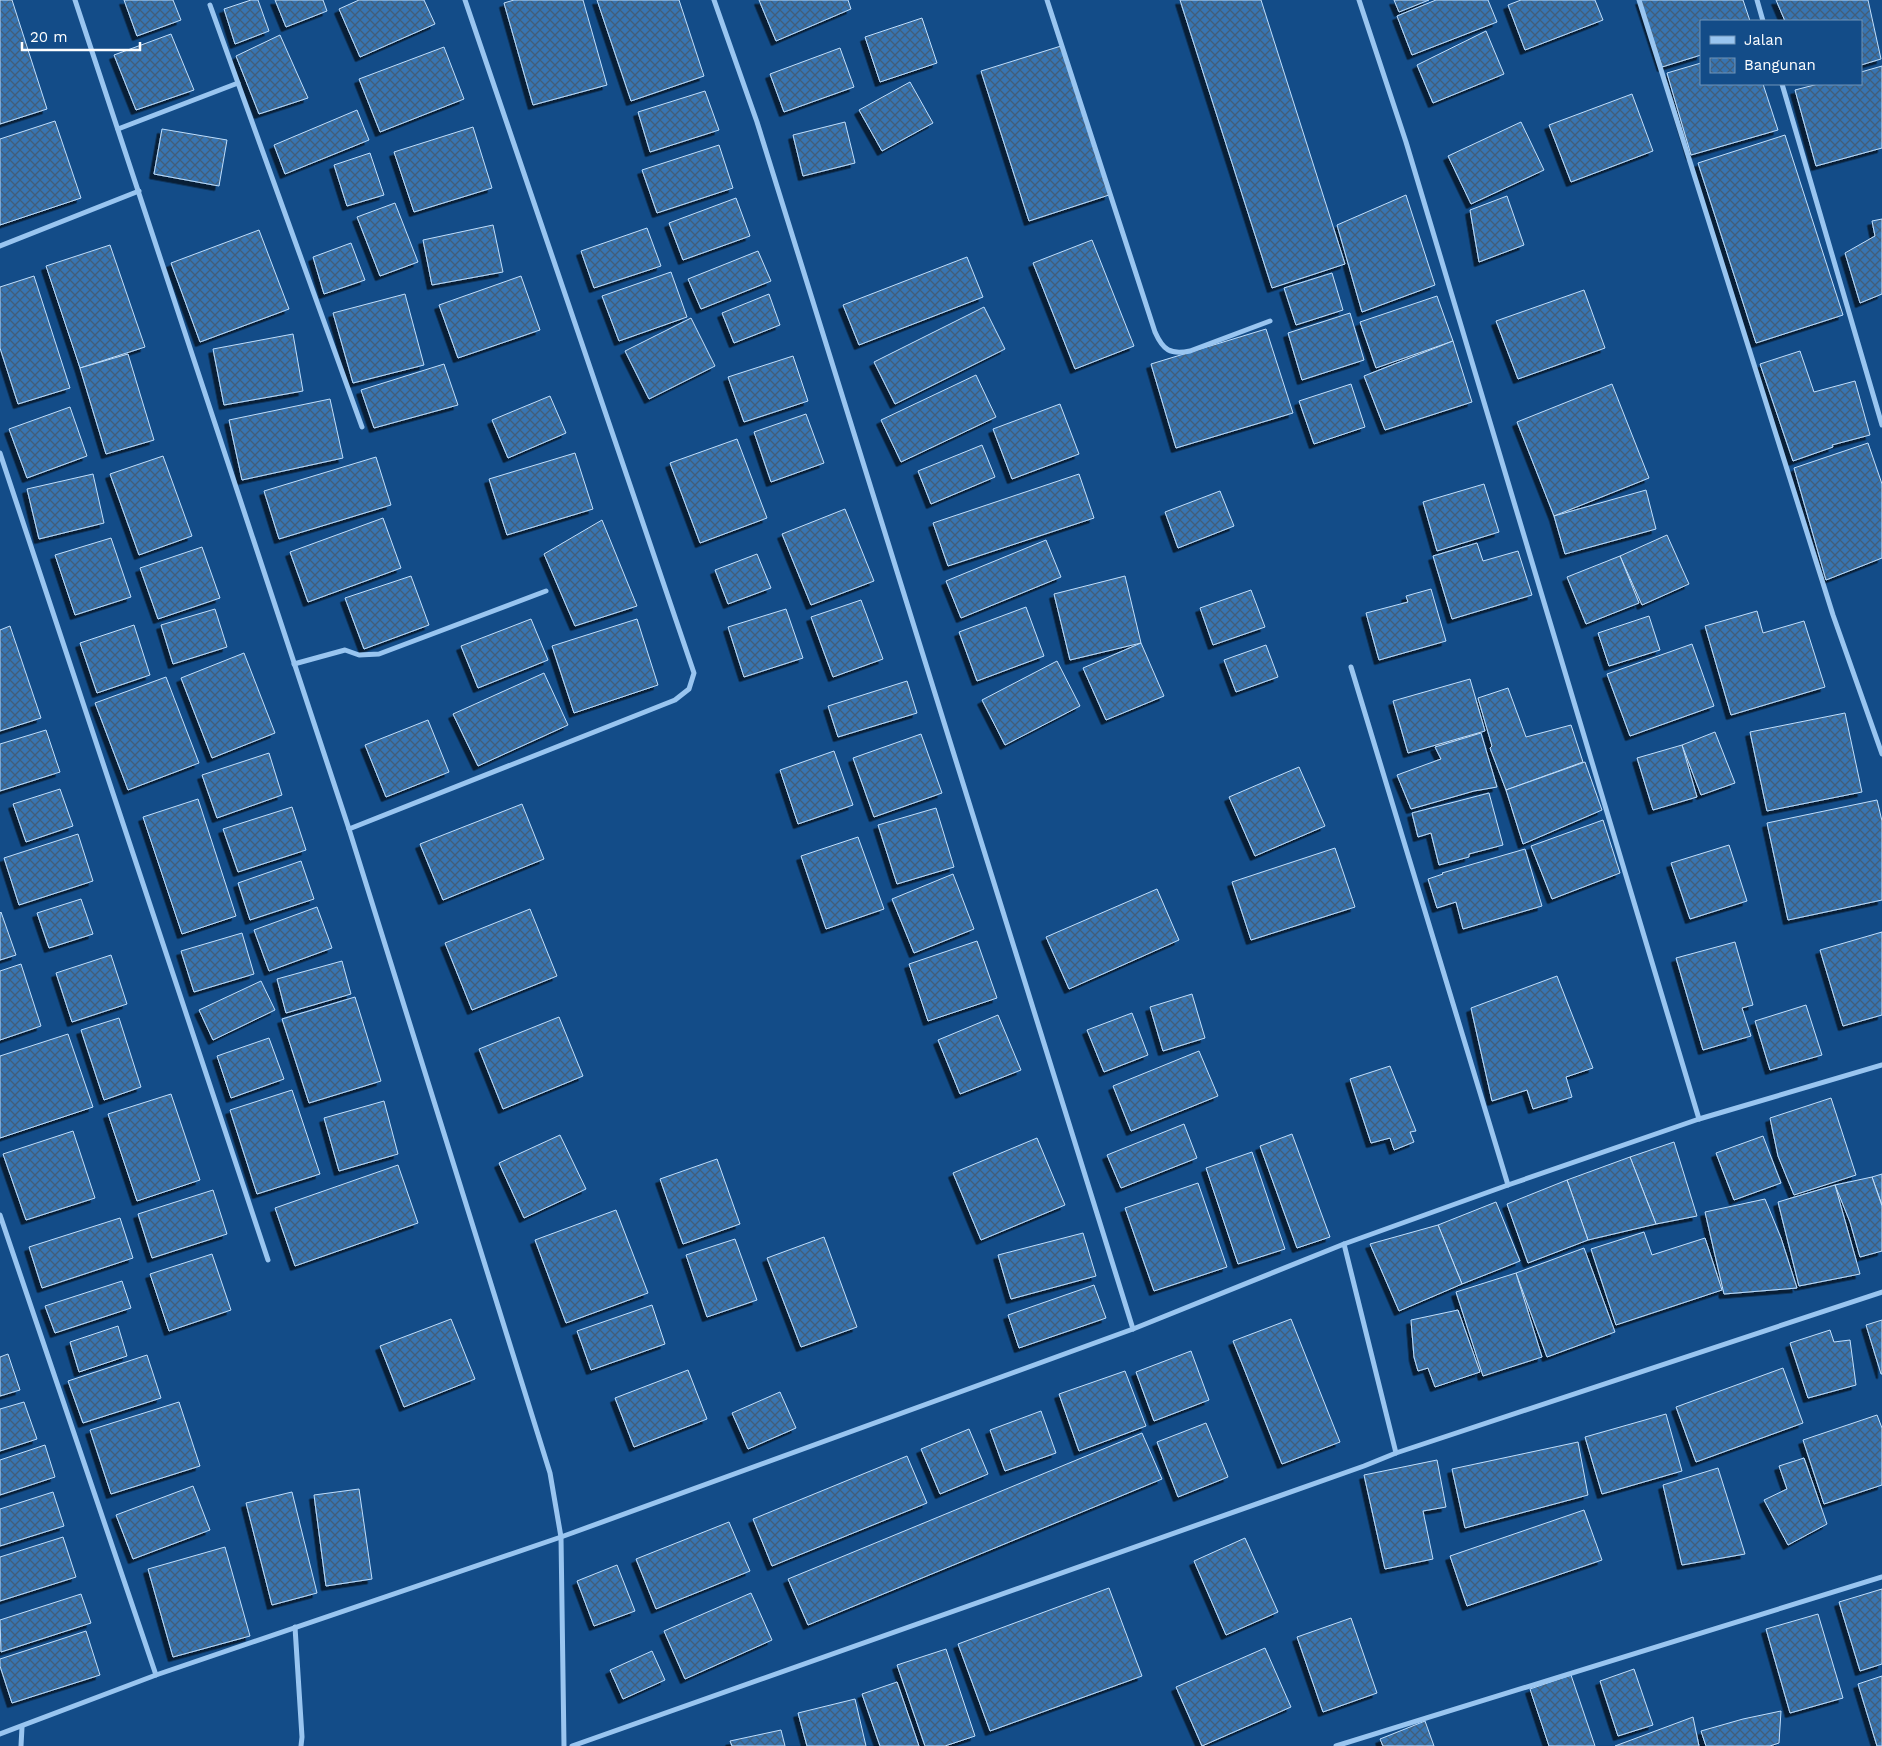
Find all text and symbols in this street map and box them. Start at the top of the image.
scale bar [22,20,140,52]
legend [1700,20,1862,85]
text: 20 m [30,28,68,46]
text: Jalan [1744,31,1783,49]
text: Bangunan [1744,56,1816,74]

